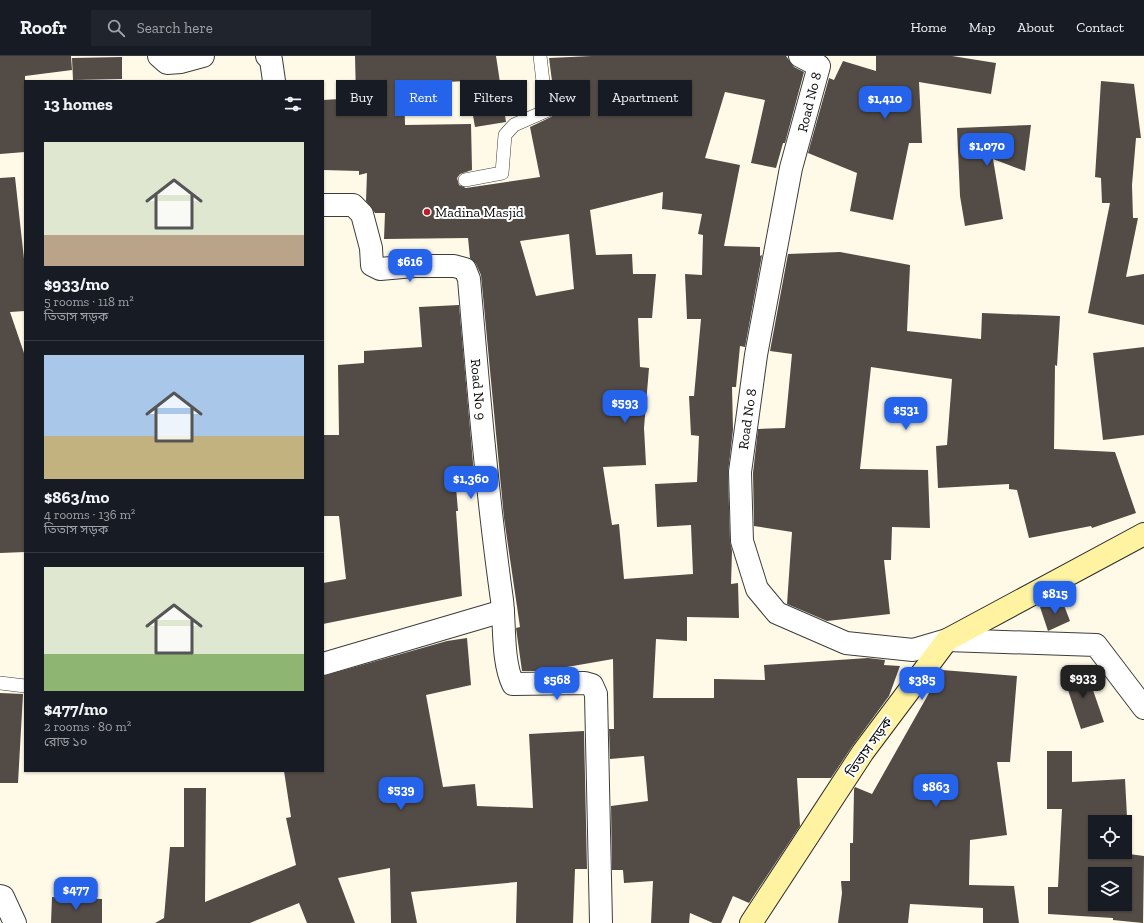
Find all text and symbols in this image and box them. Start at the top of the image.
search box [91,10,371,46]
text: Roofr [20,16,67,39]
icon: search [105,17,127,39]
text: Search here [137,19,213,37]
text: Home [911,19,947,36]
text: Map [969,19,995,36]
text: About [1017,19,1054,36]
text: Contact [1076,19,1124,36]
street label: Road No 8 [794,70,825,134]
chip: Buy [336,80,387,116]
chip: Rent [395,80,452,116]
chip: Filters [460,80,527,116]
chip: New [535,80,590,116]
chip: Apartment [598,80,692,116]
pin: $1,410 [852,86,918,120]
text: $1,410 [868,91,902,106]
icon: filters [282,93,304,115]
text: 13 homes [44,94,113,114]
pin: $1,070 [954,133,1020,167]
text: $1,070 [969,138,1005,153]
icon: home [138,168,210,240]
place label: Madina Masjid [435,204,524,221]
marker: Madina Masjid [422,207,432,217]
pin: $616 [386,249,434,283]
text: $616 [397,254,423,269]
text: $933/mo [44,274,109,294]
text: 5 rooms · 118 m² [44,294,134,309]
text: তিতাস সড়ক [44,309,108,324]
street label: Road No 9 [467,358,489,421]
icon: home [138,381,210,453]
street label: Road No 8 [735,388,760,451]
pin: $593 [601,390,649,424]
text: $593 [611,395,639,410]
pin: $531 [882,397,930,431]
text: $531 [893,402,919,417]
pin: $1,360 [438,466,504,500]
text: $1,360 [453,471,489,486]
text: $863/mo [44,487,109,507]
text: 4 rooms · 136 m² [44,507,135,522]
text: তিতাস সড়ক [44,522,108,537]
pin: $815 [1031,581,1079,615]
text: $815 [1042,586,1068,601]
icon: home [138,593,210,665]
pin: $933 [1059,665,1107,699]
pin: $568 [533,667,581,701]
pin: $385 [898,667,946,701]
text: $933 [1069,670,1097,685]
text: $568 [543,672,571,687]
text: $385 [908,672,936,687]
text: $477/mo [44,699,108,719]
street label: তিতাস সড়ক [842,714,897,781]
text: 2 rooms · 80 m² [44,719,131,734]
text: রোড ১০ [44,734,88,749]
pin: $863 [912,774,960,808]
pin: $539 [377,777,425,811]
text: $863 [922,779,950,794]
text: $539 [387,782,415,797]
map controls [1088,815,1132,911]
button: locate [1088,815,1132,859]
button: layers [1088,867,1132,911]
pin: $477 [52,877,100,911]
text: $477 [63,882,89,897]

